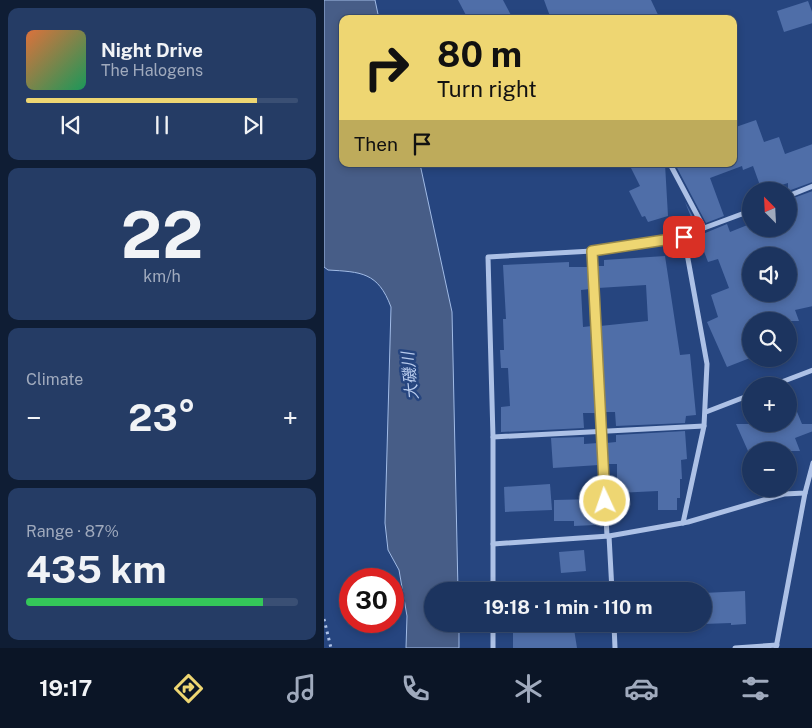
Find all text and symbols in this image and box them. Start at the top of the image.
text: 80 m [437,34,522,75]
icon: right [354,35,419,100]
text: Night Drive [101,39,203,61]
text: The Halogens [101,61,203,80]
text: Turn right [437,76,537,102]
icon: previous [57,111,85,139]
icon: pause [148,111,176,139]
icon: next [239,111,267,139]
icon: arrive [408,130,436,158]
text: Then [354,133,398,155]
north arrow [742,182,796,238]
map controls [742,182,797,497]
text: 22 [121,196,203,273]
pin [663,216,705,258]
icon: arrive [670,223,698,251]
button: sound [742,247,797,302]
text: km/h [143,267,181,286]
button: search [742,312,797,367]
water label: 大磯川 [398,349,422,401]
text: Climate [26,370,83,389]
button: + [742,377,797,432]
text: 23° [128,395,196,440]
text: − [26,401,42,434]
text: + [282,401,298,434]
button: − [742,442,797,497]
position arrow [578,474,630,526]
text: Range · 87% [26,522,119,541]
text: 435 km [26,547,166,592]
speed limit sign: 30 [339,568,404,633]
text: 19:18 · 1 min · 110 m [483,596,653,618]
icon: directions [171,671,206,706]
icon: music [284,671,319,706]
icon: phone [398,671,433,706]
icon: climate [511,671,546,706]
icon: car [624,671,659,706]
icon: filters [738,671,773,706]
text: 19:17 [39,675,92,701]

